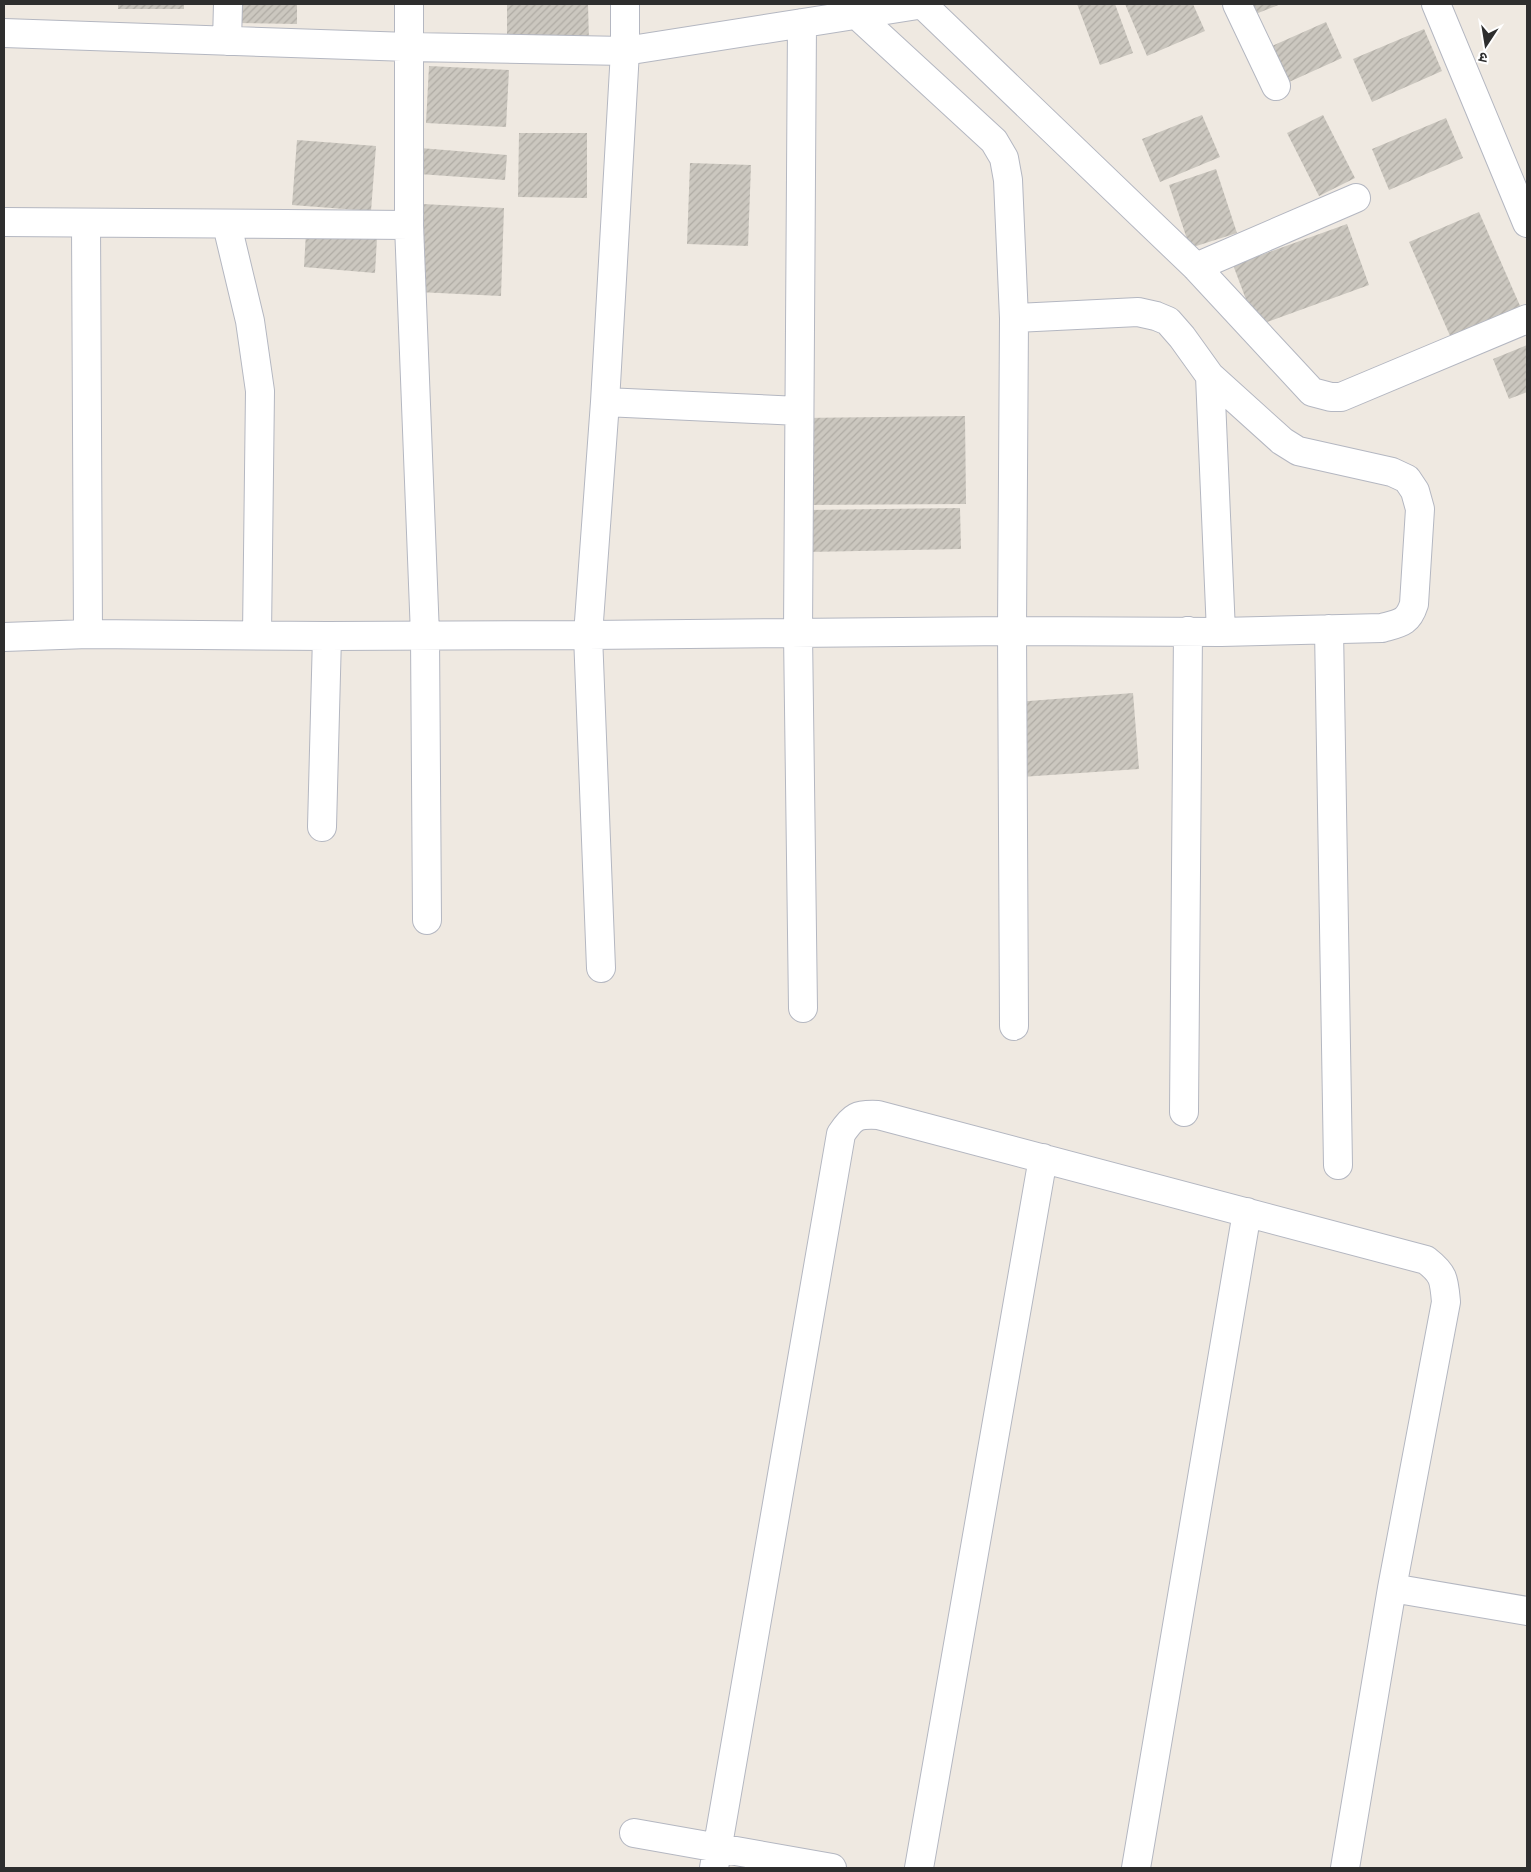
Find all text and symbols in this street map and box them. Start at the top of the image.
north arrow [1461,20,1511,70]
text: उ [1477,48,1489,67]

